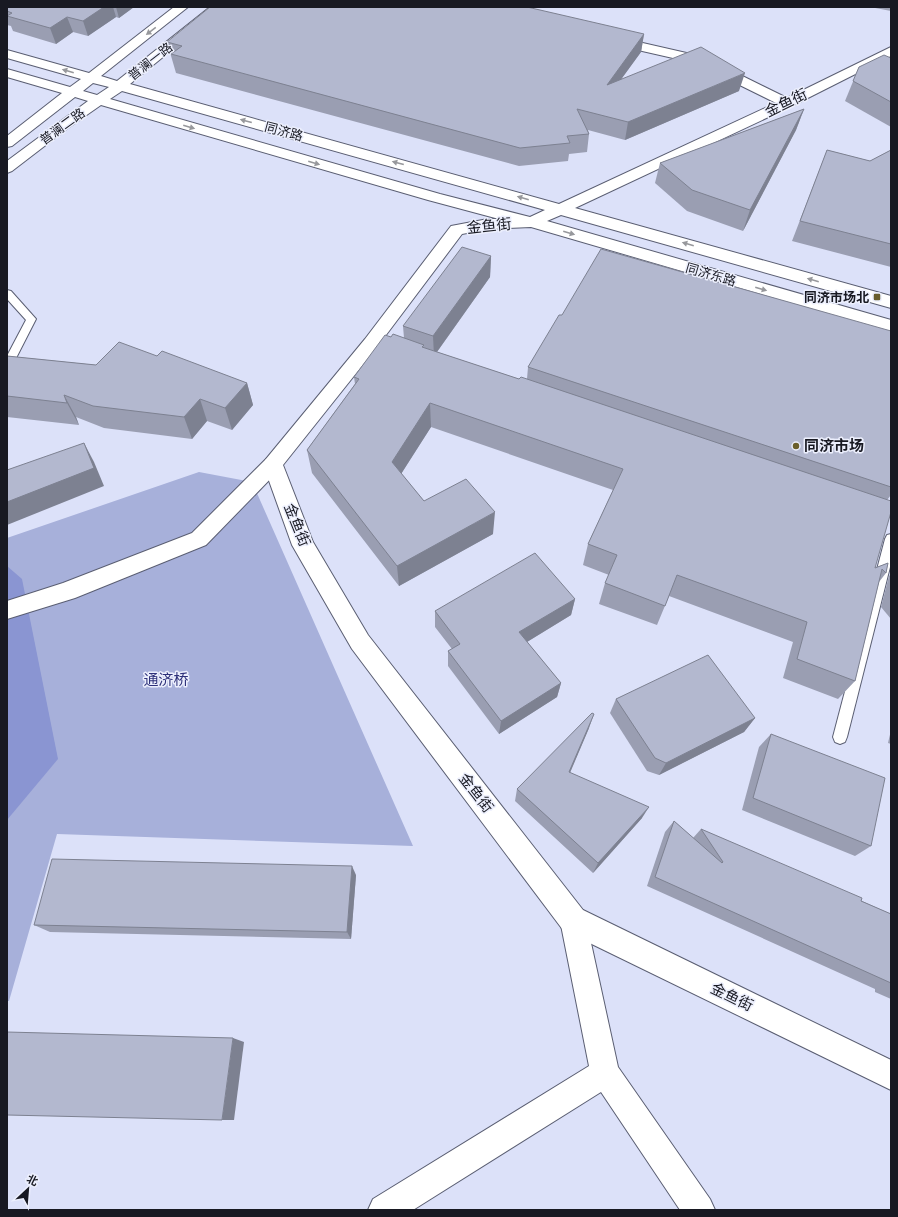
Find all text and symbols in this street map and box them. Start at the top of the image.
one-way arrow [146,26,157,35]
street label: 普澜一路 [125,39,175,83]
one-way arrow [61,68,73,74]
street label: 金鱼街 [762,85,810,121]
street label: 普澜二路 [36,104,88,148]
one-way arrow [240,118,252,124]
street label: 同济路 [263,118,305,144]
one-way arrow [184,124,196,130]
one-way arrow [309,160,321,166]
one-way arrow [392,160,404,166]
one-way arrow [517,195,529,201]
street label: 金鱼街 [466,215,512,237]
one-way arrow [563,230,575,236]
one-way arrow [682,241,694,247]
street label: 同济东路 [684,259,738,289]
one-way arrow [807,277,819,283]
one-way arrow [756,286,768,292]
place label: 同济市场北 [804,289,869,305]
marker: 同济市场北 [872,292,882,302]
place label: 同济市场 [804,437,864,455]
marker: 同济市场 [791,441,801,451]
street label: 金鱼街 [280,501,314,549]
park label: 通济桥 [143,671,189,689]
street label: 金鱼街 [455,770,497,816]
street label: 金鱼街 [708,979,756,1015]
north arrow [8,1169,48,1209]
text: 北 [24,1171,40,1189]

